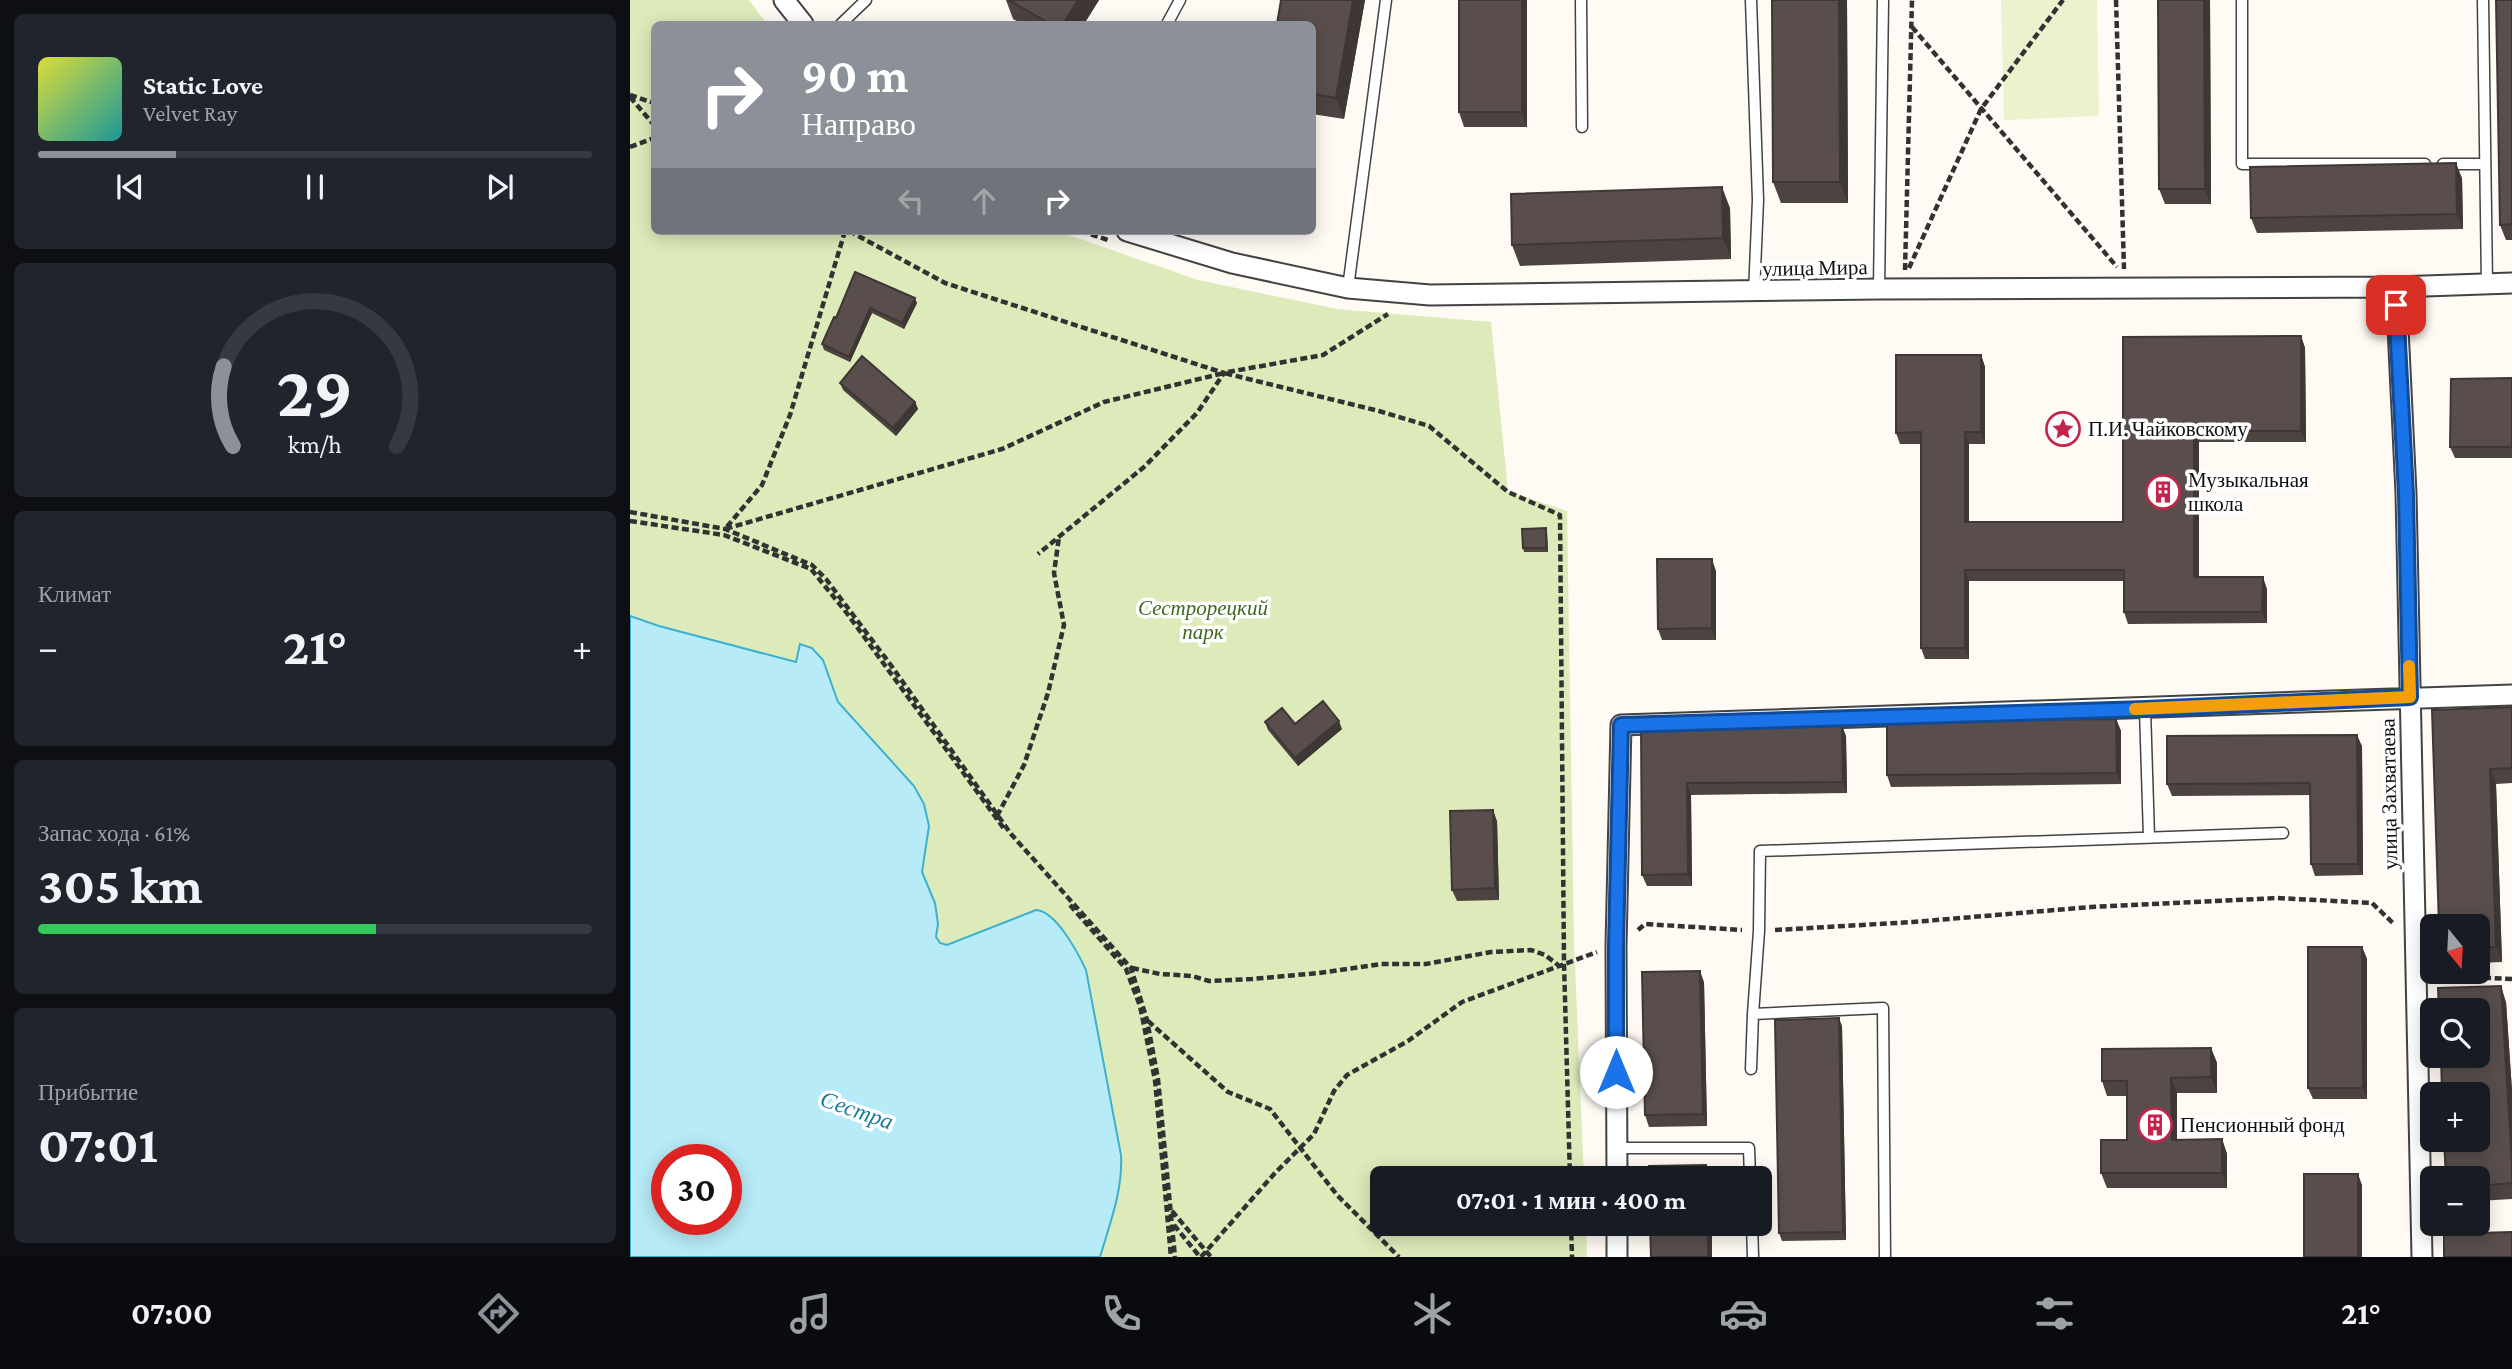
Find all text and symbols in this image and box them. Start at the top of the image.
text: 90 m [801,48,908,103]
icon: right [686,49,777,140]
text: Static Love [143,71,263,100]
text: Velvet Ray [143,100,237,126]
text: Направо [801,106,916,142]
icon: previous [111,168,149,206]
icon: pause [296,168,334,206]
icon: next [481,168,519,206]
icon: left [892,182,930,220]
icon: ahead [965,182,1003,220]
icon: right [1038,182,1076,220]
street label: улица Мира [1762,255,1869,281]
pin [2366,275,2426,335]
icon: arrive [2377,286,2415,324]
text: 29 [277,351,353,432]
place icon: П.И. Чайковскому [2044,410,2082,448]
place label: П.И. Чайковскому [2088,417,2248,441]
text: km/h [288,431,342,458]
place label: Музыкальная школа [2188,468,2309,516]
building icon: Музыкальная школа [2144,473,2182,511]
text: Климат [38,581,111,607]
park label: Сестрорецкий парк [1138,596,1268,644]
text: 21° [283,617,347,675]
text: − [38,626,58,668]
text: + [572,626,592,668]
street label: улица Захватаева [2376,717,2402,870]
text: Запас хода · 61% [38,820,190,846]
text: 305 km [38,856,203,914]
north arrow [2420,914,2490,984]
map controls [2420,914,2490,1236]
button: search [2420,998,2490,1068]
position arrow [1579,1035,1653,1109]
text: Прибытие [38,1079,138,1105]
button: + [2420,1082,2490,1152]
water label: Сестра [817,1085,897,1135]
building icon: Пенсионный фонд [2136,1106,2174,1144]
place label: Пенсионный фонд [2180,1113,2345,1137]
text: 07:01 [38,1115,158,1173]
speed limit sign: 30 [651,1144,742,1235]
button: − [2420,1166,2490,1236]
text: 07:01 · 1 мин · 400 m [1456,1186,1686,1215]
icon: directions [474,1289,523,1338]
icon: music [786,1289,835,1338]
icon: phone [1097,1289,1146,1338]
icon: climate [1408,1289,1457,1338]
icon: car [1719,1289,1768,1338]
icon: filters [2030,1289,2079,1338]
text: 07:00 [131,1295,212,1331]
text: 21° [2341,1295,2381,1331]

